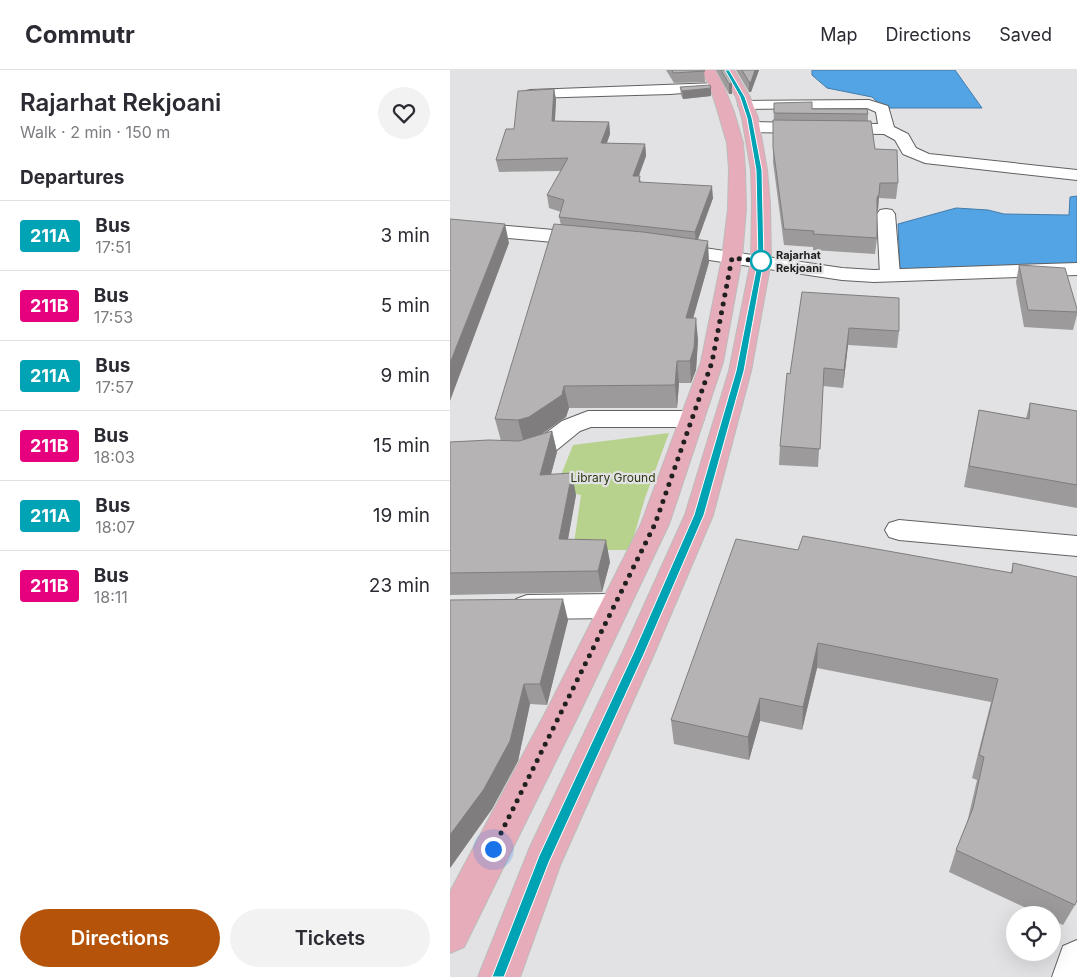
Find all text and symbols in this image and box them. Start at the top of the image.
text: Commutr [25,20,135,49]
text: Map [820,24,858,45]
text: Directions [886,24,971,45]
text: Saved [999,24,1052,45]
button: heart [378,87,430,139]
text: Rajarhat Rekjoani [20,88,221,117]
text: Walk · 2 min · 150 m [20,122,170,142]
text: Departures [20,166,124,189]
text: Bus [95,214,130,237]
text: 3 min [380,224,430,247]
text: 211A [30,225,70,246]
text: 17:51 [95,237,131,257]
place label: Rajarhat Rekjoani [776,248,822,275]
marker: Rajarhat Rekjoani [750,250,772,272]
text: Bus [94,284,129,307]
text: 5 min [381,294,430,317]
text: 211B [30,295,69,316]
text: 17:53 [94,307,133,327]
text: Bus [95,354,130,377]
text: 9 min [380,364,430,387]
text: 211A [30,365,70,386]
text: 17:57 [95,377,134,397]
text: Bus [94,424,129,447]
text: 15 min [373,434,430,457]
text: 211B [30,435,69,456]
text: 18:03 [94,447,135,467]
park label: Library Ground [570,470,656,485]
text: Bus [95,494,130,517]
text: 19 min [373,504,430,527]
text: 211A [30,505,70,526]
text: 18:07 [95,517,135,537]
text: Bus [94,564,129,587]
text: 23 min [369,574,430,597]
text: 211B [30,575,69,596]
text: 18:11 [94,587,128,607]
your location [481,837,506,862]
map controls [1006,906,1061,961]
button: locate [1006,906,1061,961]
button: Directions [20,909,220,967]
button: Tickets [230,909,430,967]

